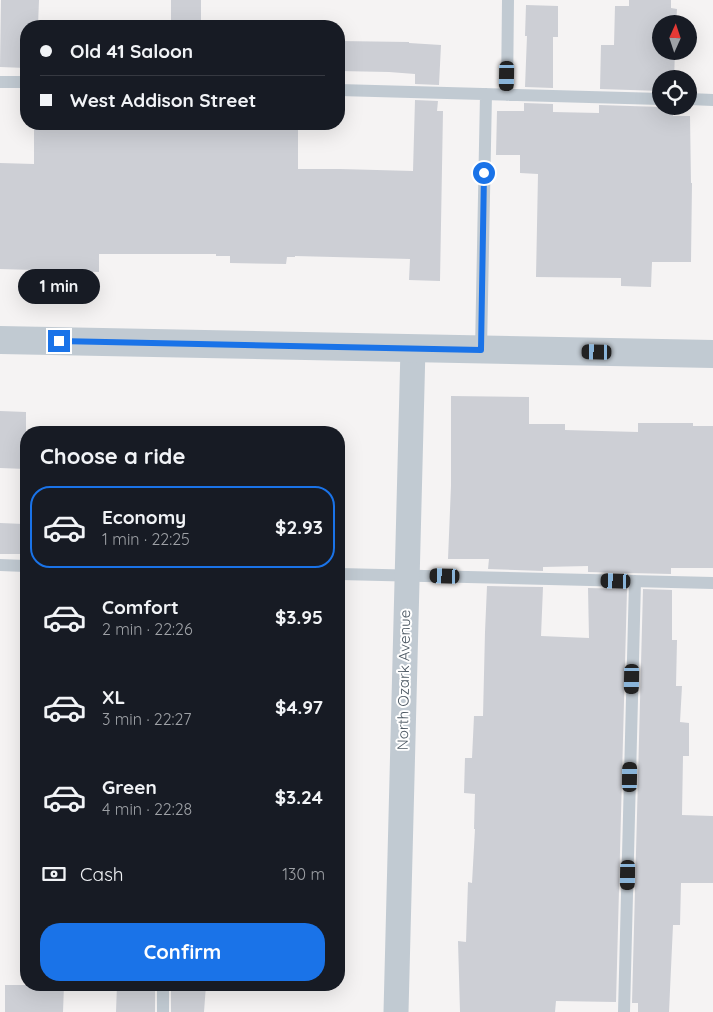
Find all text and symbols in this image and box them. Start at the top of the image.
north arrow [652,15,698,60]
map controls [652,15,697,115]
text: Old 41 Saloon [70,39,193,63]
car [499,61,514,91]
button: locate [652,70,697,115]
text: West Addison Street [70,88,256,112]
route start [473,162,495,184]
callout: 1 min [18,268,100,304]
text: 1 min [40,276,78,296]
route end [48,330,70,352]
car [581,344,612,360]
text: Choose a ride [40,442,185,470]
icon: car [42,505,87,550]
text: Economy [102,505,186,529]
text: $2.93 [275,515,323,539]
text: 1 min · 22:25 [102,529,190,549]
car [429,568,460,584]
car [600,573,631,589]
icon: car [42,595,87,640]
text: Comfort [102,595,179,619]
text: $3.95 [275,605,323,629]
street label: North Ozark Avenue [393,610,414,750]
text: 2 min · 22:26 [102,619,193,639]
car [624,664,639,694]
icon: car [42,685,87,730]
text: XL [102,685,125,709]
text: $4.97 [275,695,323,719]
text: 3 min · 22:27 [102,709,191,729]
car [622,762,637,792]
icon: car [42,775,87,820]
text: Green [102,775,157,799]
text: $3.24 [275,785,323,809]
text: 4 min · 22:28 [102,799,192,819]
icon: cash [40,860,68,888]
car [620,860,635,890]
text: Cash [80,862,124,886]
text: 130 m [282,864,325,884]
button: Confirm [40,923,325,981]

